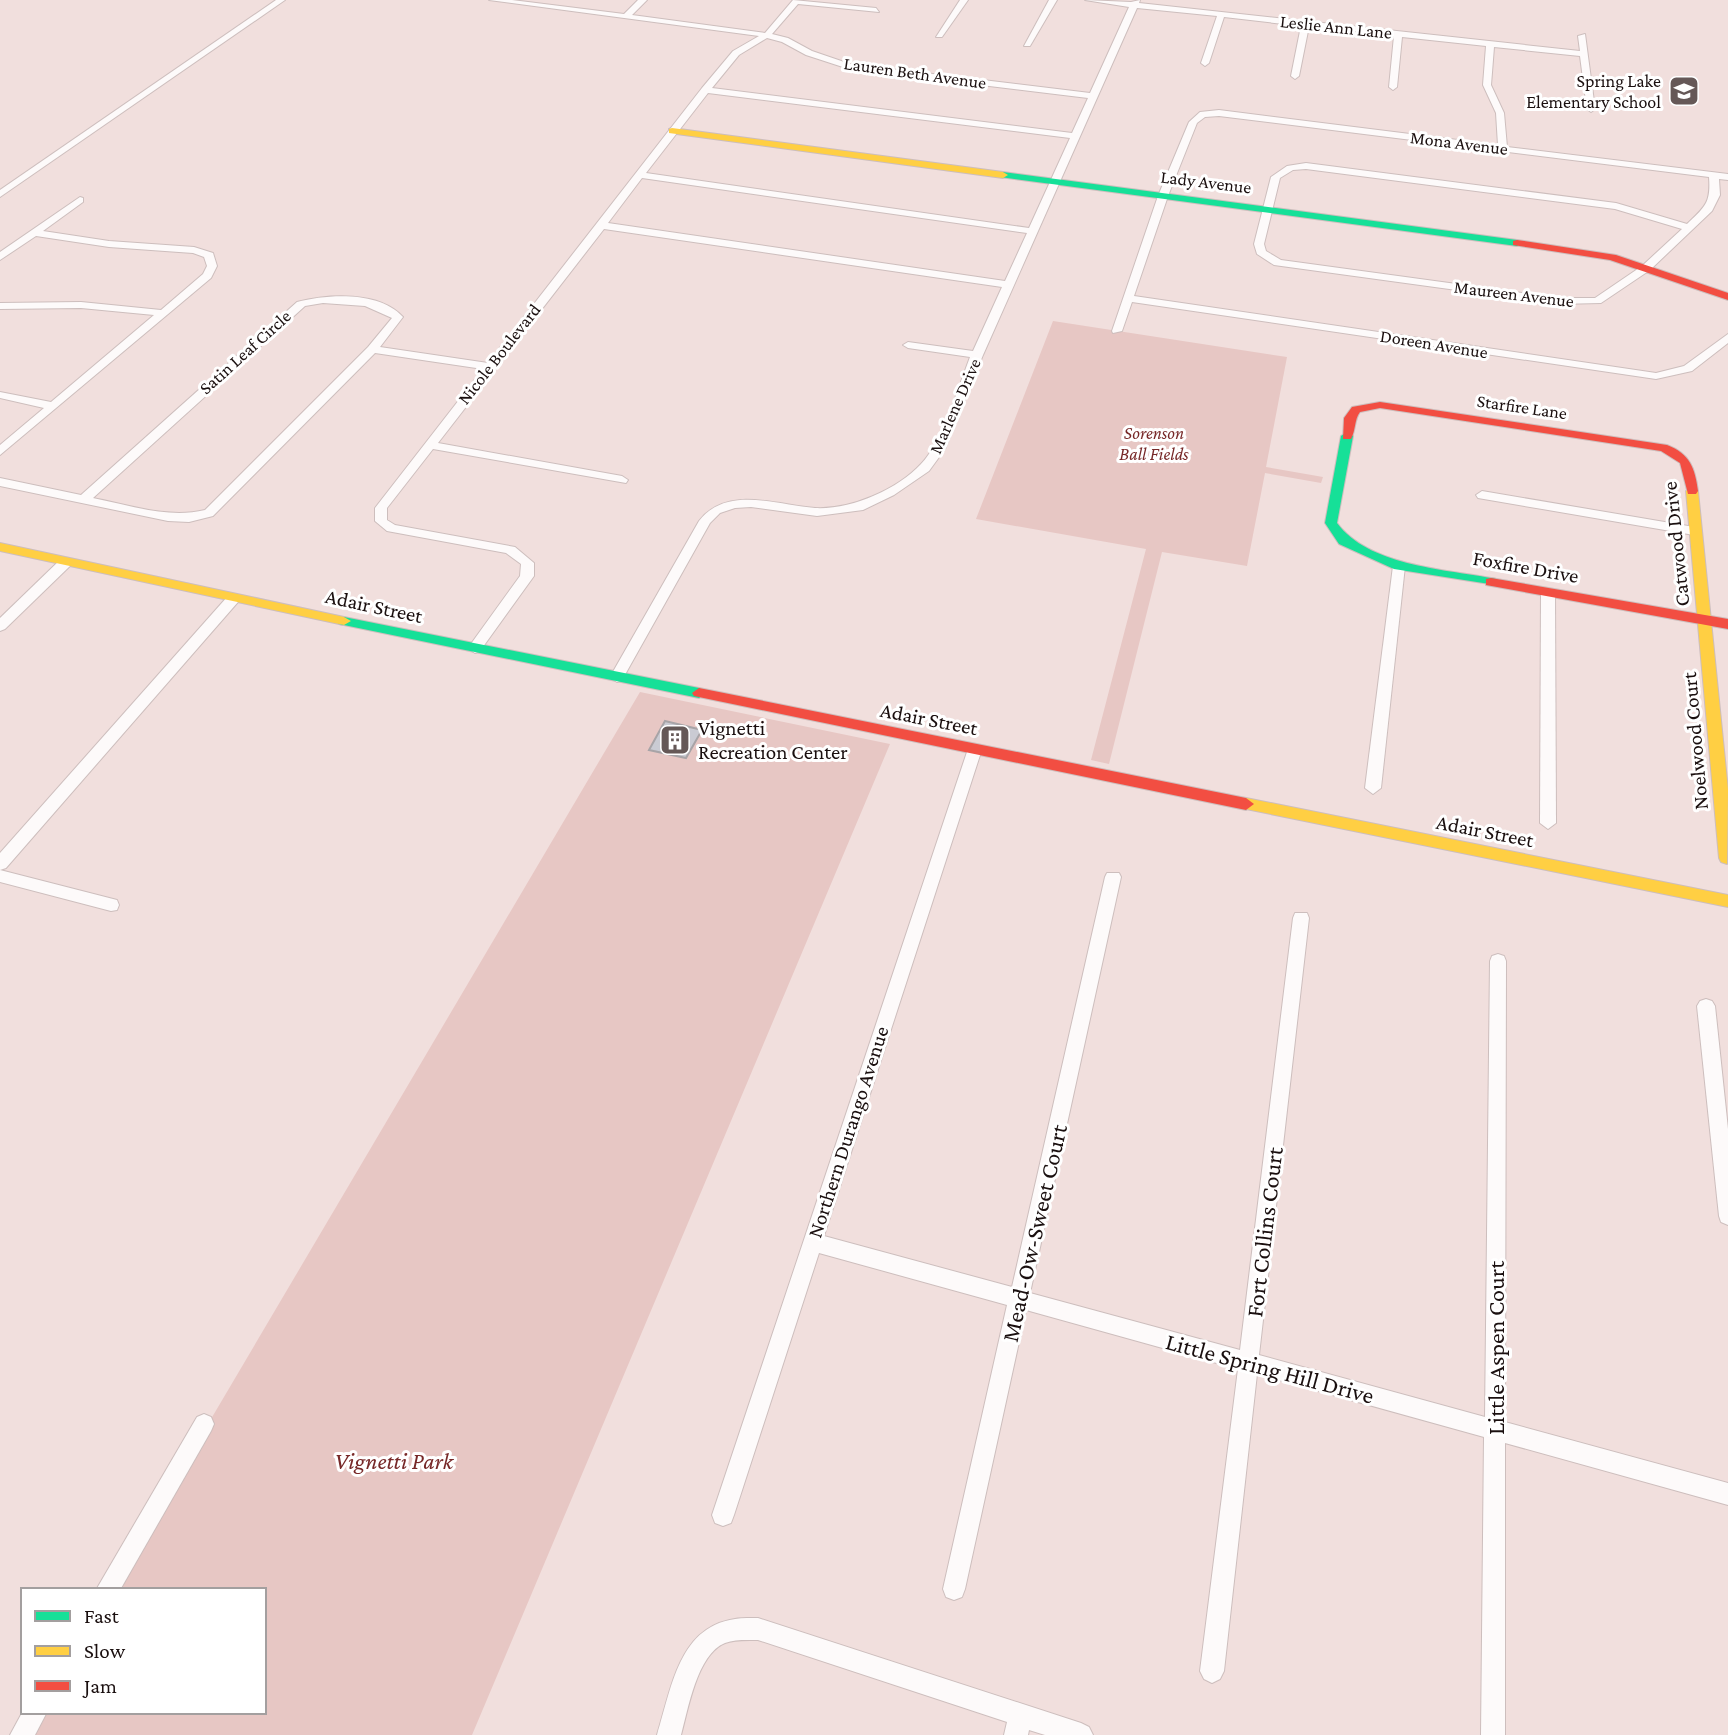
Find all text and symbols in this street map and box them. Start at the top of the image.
street label: Leslie Ann Lane [1279,11,1393,43]
street label: Lauren Beth Avenue [843,53,988,93]
place label: Spring Lake Elementary School [1526,71,1661,112]
school or university icon: Spring Lake Elementary School [1667,74,1701,108]
street label: Mona Avenue [1409,127,1509,159]
street label: Lady Avenue [1159,166,1253,198]
street label: Maureen Avenue [1453,277,1575,311]
street label: Nicole Boulevard [454,299,545,408]
street label: Satin Leaf Circle [195,306,295,398]
street label: Doreen Avenue [1379,326,1489,362]
street label: Marlene Drive [925,355,985,457]
street label: Starfire Lane [1476,391,1568,423]
park label: Sorenson Ball Fields [1119,423,1189,464]
street label: Catwood Drive [1658,480,1694,608]
street label: Foxfire Drive [1471,546,1581,588]
street label: Adair Street [323,584,426,628]
street label: Noelwood Court [1677,670,1713,811]
street label: Adair Street [878,698,981,740]
place label: Vignetti Recreation Center [698,716,848,764]
building icon: Vignetti Recreation Center [658,723,692,757]
street label: Adair Street [1434,810,1537,852]
street label: Northern Durango Avenue [802,1023,894,1241]
street label: Mead-Ow-Sweet Court [996,1121,1072,1344]
street label: Fort Collins Court [1240,1144,1288,1319]
street label: Little Aspen Court [1482,1260,1509,1435]
street label: Little Spring Hill Drive [1163,1327,1377,1409]
park label: Vignetti Park [335,1447,455,1474]
legend [21,1588,266,1714]
text: Fast [84,1604,120,1628]
text: Slow [84,1639,126,1663]
text: Jam [82,1674,117,1698]

